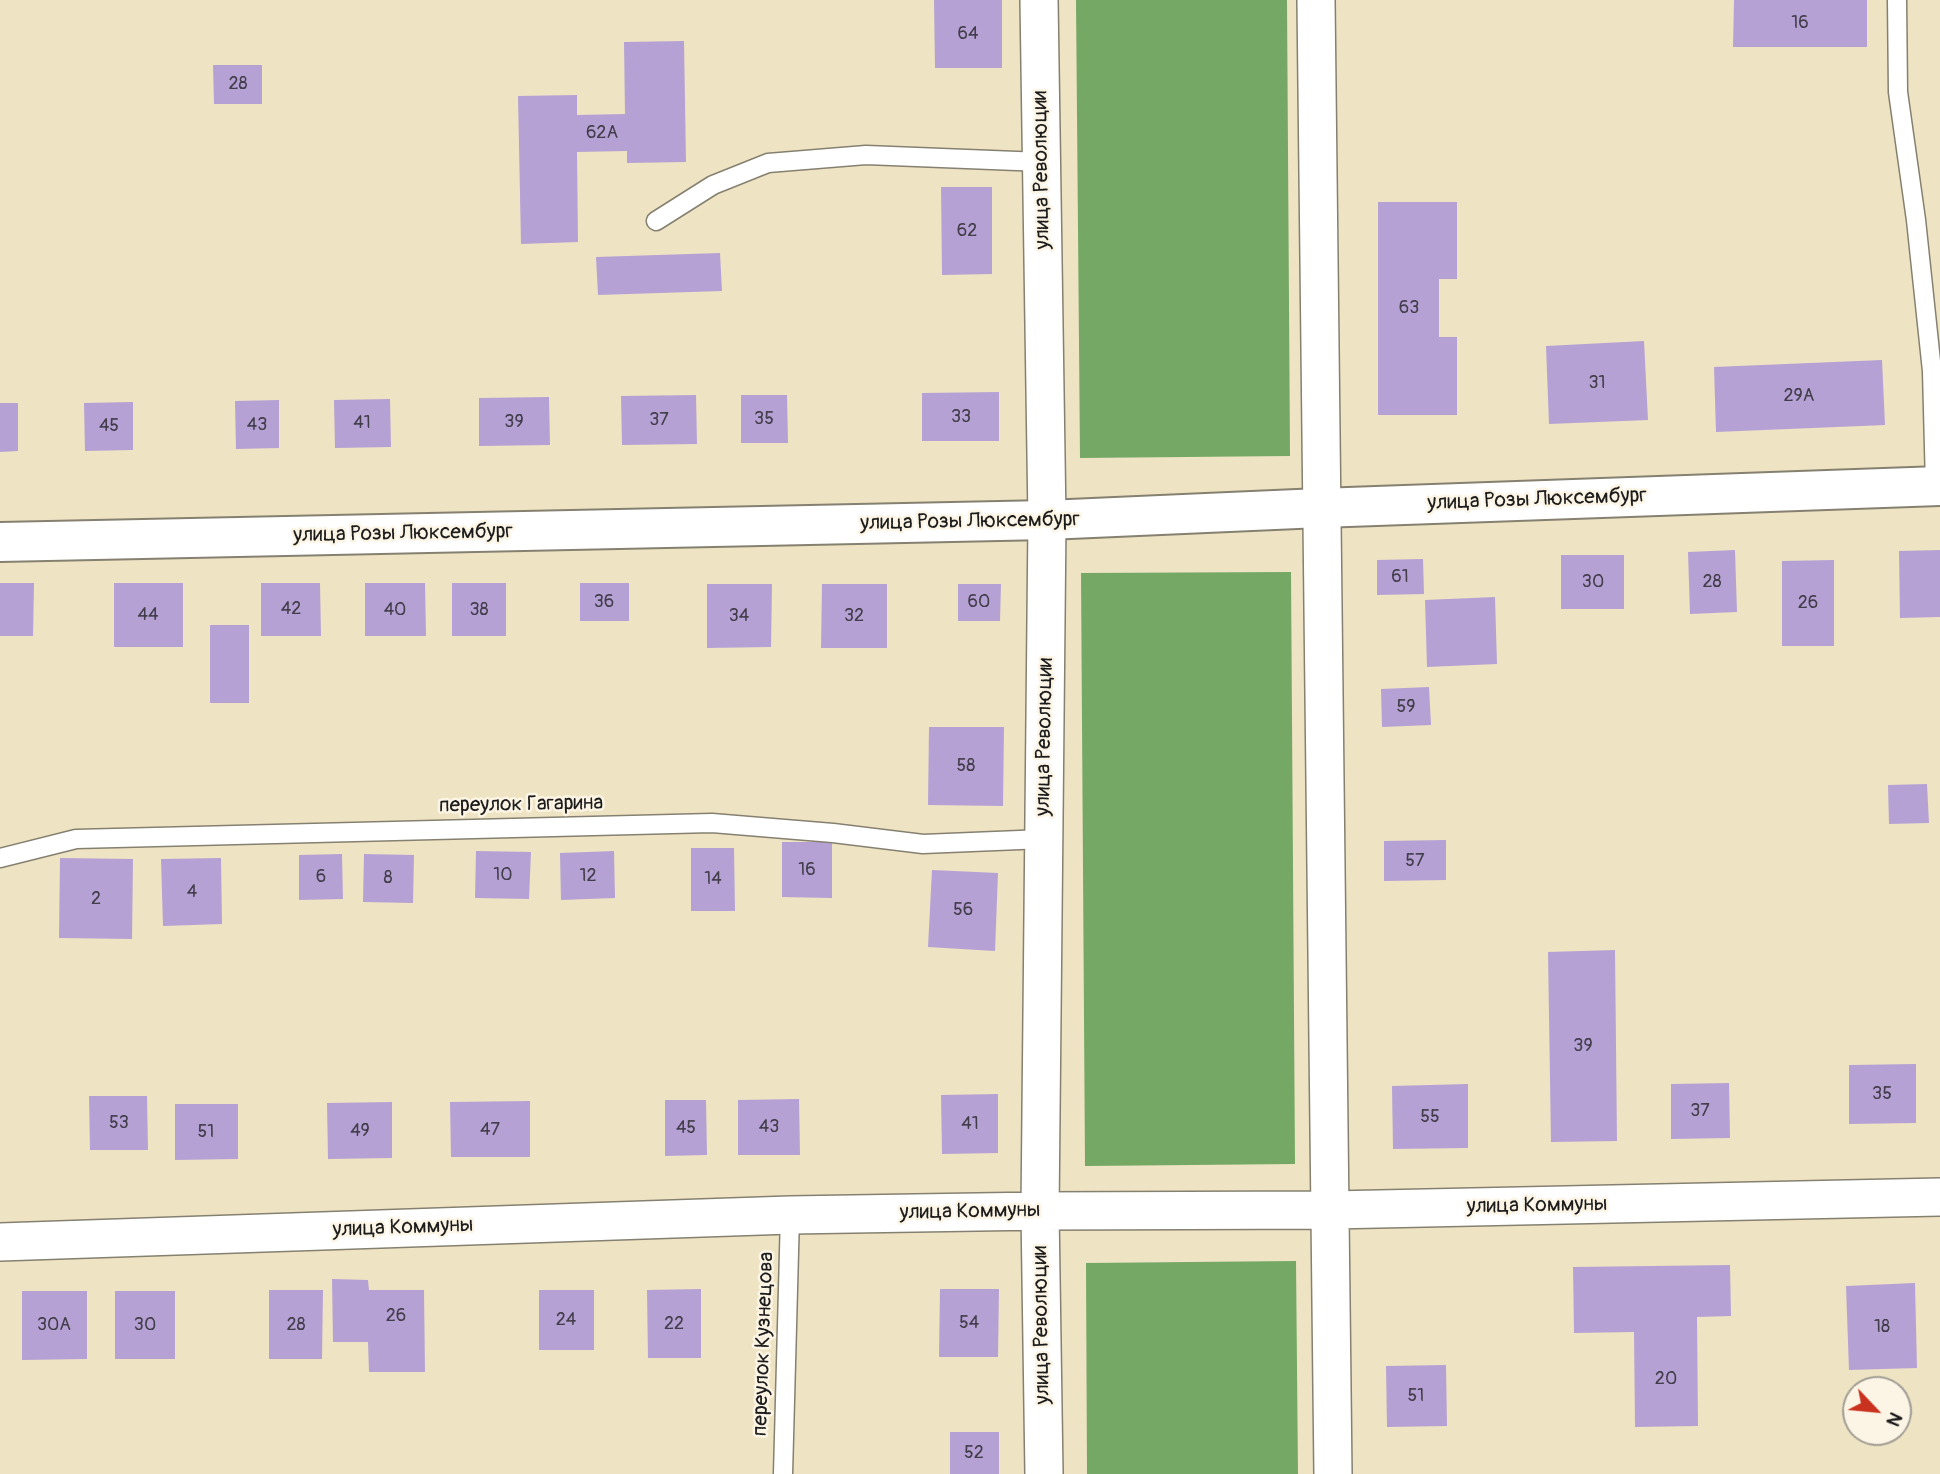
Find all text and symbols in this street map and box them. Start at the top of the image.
house number: 16 [1791,12,1809,34]
house number: 64 [958,23,978,45]
house number: 28 [228,73,248,95]
street label: улица Революции [1028,91,1056,249]
house number: 62А [586,122,618,144]
house number: 62 [957,220,977,242]
house number: 63 [1399,297,1419,319]
house number: 31 [1588,372,1606,394]
house number: 29А [1783,385,1815,407]
house number: 33 [951,406,971,428]
house number: 35 [754,408,774,430]
house number: 37 [649,409,669,431]
house number: 39 [504,411,524,433]
house number: 41 [353,412,371,434]
house number: 43 [247,414,267,436]
house number: 45 [99,415,119,437]
street label: улица Розы Люксембург [1427,484,1647,516]
street label: улица Розы Люксембург [860,507,1080,537]
street label: улица Розы Люксембург [293,519,513,549]
house number: 61 [1391,566,1409,588]
house number: 30 [1582,571,1604,593]
house number: 28 [1702,571,1722,593]
house number: 36 [594,591,614,613]
house number: 60 [968,591,990,613]
house number: 26 [1798,592,1818,614]
house number: 42 [281,598,301,620]
house number: 40 [384,599,406,621]
house number: 38 [469,599,489,621]
house number: 44 [138,604,158,626]
house number: 34 [729,605,749,627]
house number: 32 [844,605,864,627]
street label: улица Революции [1031,658,1059,816]
house number: 59 [1396,696,1416,718]
house number: 58 [957,755,975,777]
street label: переулок Гагарина [439,791,603,819]
house number: 57 [1405,850,1425,872]
house number: 16 [798,859,816,881]
house number: 10 [493,864,513,886]
house number: 12 [579,865,597,887]
house number: 6 [316,866,326,888]
house number: 8 [383,867,393,889]
house number: 14 [704,868,722,890]
house number: 4 [187,881,197,903]
house number: 2 [91,888,101,910]
house number: 56 [953,899,973,921]
house number: 39 [1573,1035,1593,1057]
house number: 35 [1872,1083,1892,1105]
house number: 37 [1690,1100,1710,1122]
house number: 55 [1420,1106,1440,1128]
house number: 53 [109,1112,129,1134]
house number: 41 [961,1113,979,1135]
house number: 43 [759,1116,779,1138]
house number: 45 [676,1117,696,1139]
house number: 47 [480,1119,500,1141]
house number: 49 [350,1120,370,1142]
house number: 51 [198,1121,214,1143]
street label: улица Коммуны [1466,1192,1608,1220]
street label: улица Коммуны [899,1198,1041,1226]
street label: улица Коммуны [332,1213,474,1243]
street label: улица Революции [1028,1246,1056,1404]
street label: переулок Кузнецова [748,1251,780,1437]
house number: 26 [386,1305,406,1327]
house number: 24 [556,1309,576,1331]
house number: 54 [959,1312,979,1334]
house number: 22 [664,1313,684,1335]
house number: 30А [37,1314,71,1336]
house number: 30 [134,1314,156,1336]
house number: 28 [286,1314,306,1336]
house number: 18 [1874,1316,1890,1338]
house number: 20 [1655,1368,1677,1390]
north arrow [1842,1376,1912,1446]
house number: 51 [1408,1385,1424,1407]
text: N [1880,1408,1908,1430]
house number: 52 [964,1442,984,1464]

